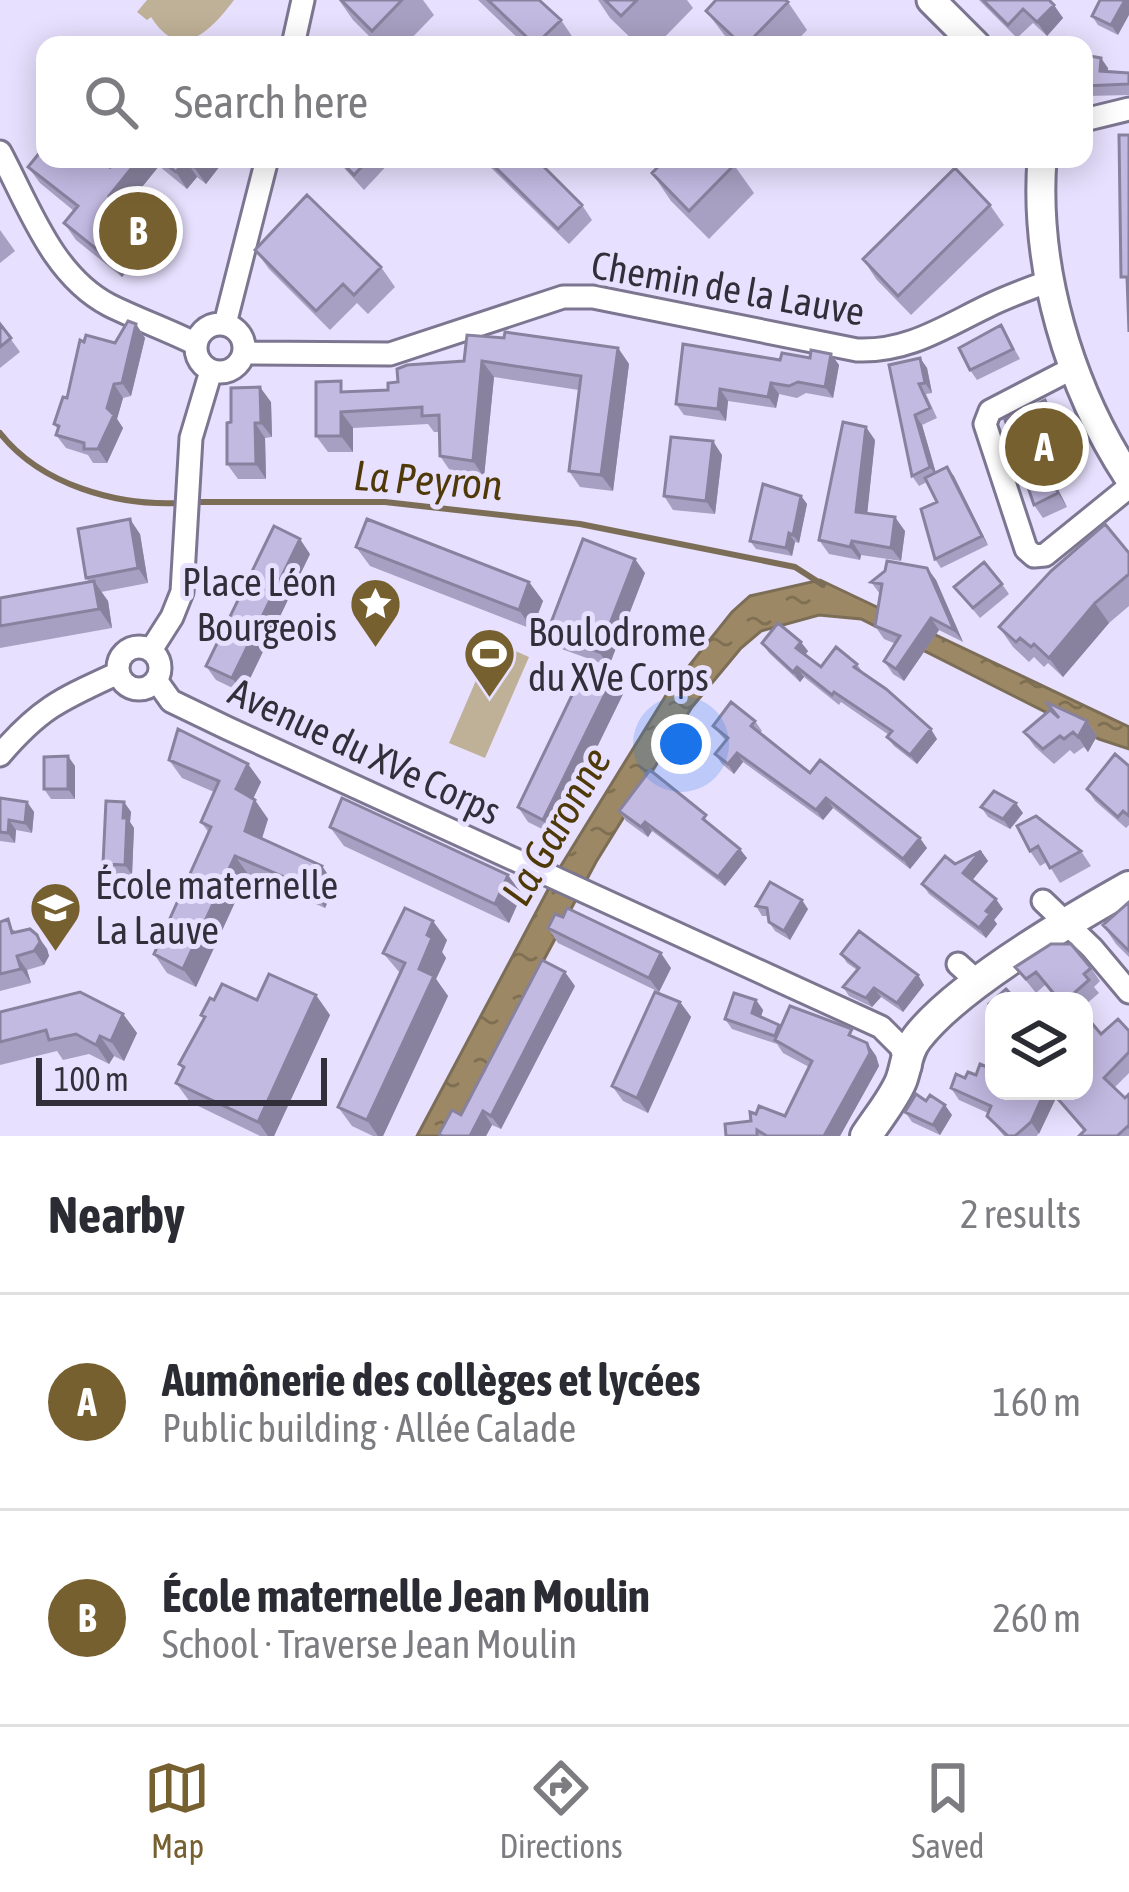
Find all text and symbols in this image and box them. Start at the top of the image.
search box [36,36,1093,168]
icon: search [78,69,144,135]
text: Search here [174,76,368,128]
pin: B [99,186,177,276]
street label: Chemin de la Lauve [588,242,868,334]
pin: A [1005,402,1083,492]
water label: La Peyron [352,451,504,509]
place label: Place Léon Bourgeois [182,560,337,649]
place icon: Place Léon Bourgeois [348,576,404,650]
place label: Boulodrome du XVe Corps [528,610,709,699]
sports icon: Boulodrome du XVe Corps [461,626,517,700]
street label: Avenue du XVe Corps [222,669,508,833]
your location [651,714,711,774]
water label: La Garonne [492,739,620,913]
place label: École maternelle La Lauve [95,863,338,952]
school or university icon: École maternelle La Lauve [28,879,84,953]
map controls [985,992,1093,1100]
button: layers [985,992,1093,1100]
scale bar [36,1052,327,1105]
text: 100 m [54,1060,129,1098]
text: Nearby [48,1185,185,1244]
text: 2 results [960,1192,1081,1236]
text: Aumônerie des collèges et lycées [162,1354,700,1406]
text: A [77,1380,97,1424]
text: 160 m [993,1380,1081,1424]
text: Public building · Allée Calade [162,1406,576,1450]
text: École maternelle Jean Moulin [162,1570,650,1622]
text: B [78,1596,96,1640]
text: 260 m [993,1596,1081,1640]
text: School · Traverse Jean Moulin [162,1622,577,1666]
tab: Map [144,1755,210,1865]
tab: Directions [499,1755,623,1865]
tab: Saved [912,1755,984,1865]

